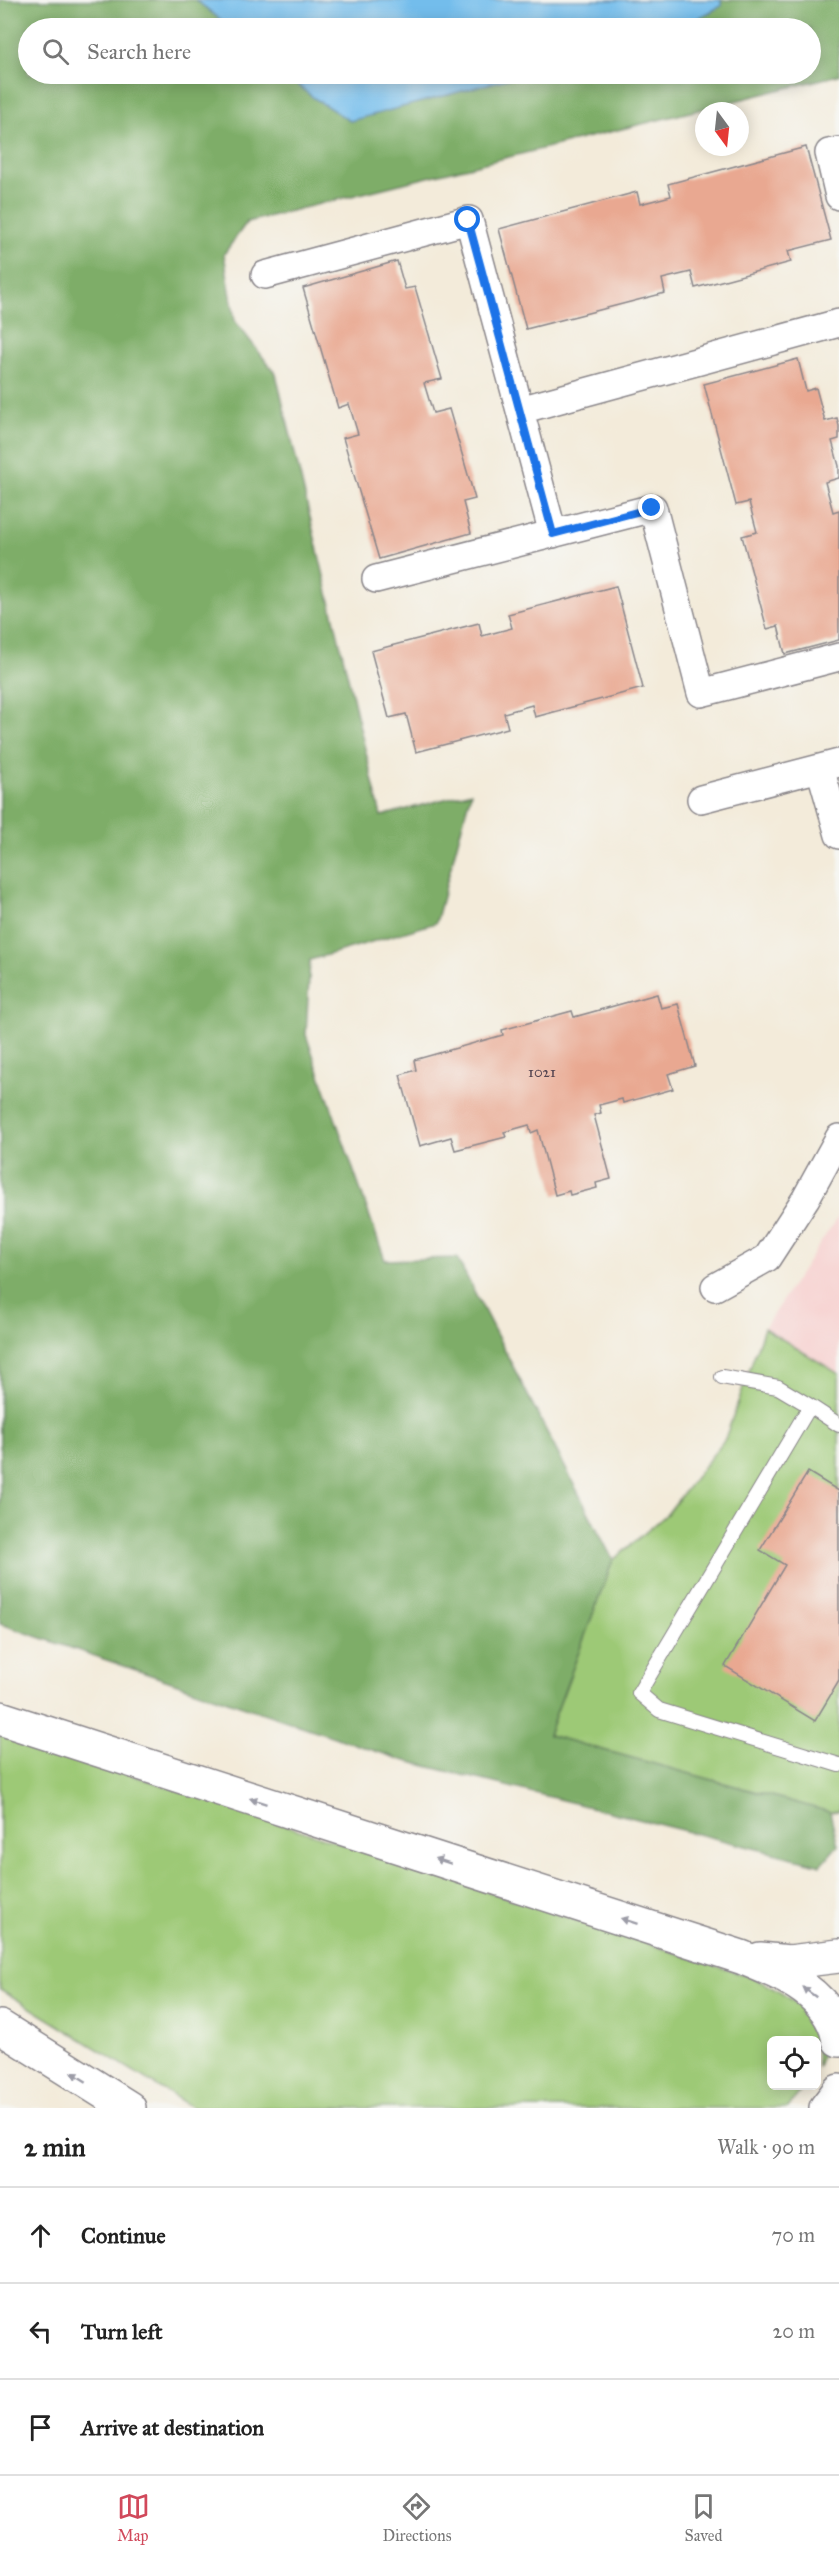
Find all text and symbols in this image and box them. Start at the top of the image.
search box [18,18,821,84]
icon: search [39,35,72,68]
text: Search here [87,38,191,65]
north arrow [695,102,749,156]
route start [454,206,480,232]
route end [638,494,664,520]
house number: 1021 [528,1063,556,1081]
one-way arrow [249,1796,267,1805]
one-way arrow [434,1856,452,1865]
one-way arrow [620,1916,638,1925]
one-way arrow [801,1986,817,1998]
map controls [767,2036,821,2090]
button: locate [767,2036,821,2090]
one-way arrow [71,2072,88,2083]
text: 2 min [24,2131,85,2163]
text: Walk · 90 m [717,2135,815,2159]
icon: ahead [24,2219,57,2252]
text: Continue [81,2222,166,2249]
text: 70 m [772,2223,815,2247]
icon: left [24,2315,57,2348]
text: Turn left [81,2318,163,2345]
text: 20 m [772,2319,815,2343]
icon: arrive [24,2411,57,2444]
text: Arrive at destination [81,2414,264,2441]
tab: Map [117,2490,150,2545]
tab: Directions [383,2490,451,2545]
tab: Saved [684,2490,722,2545]

